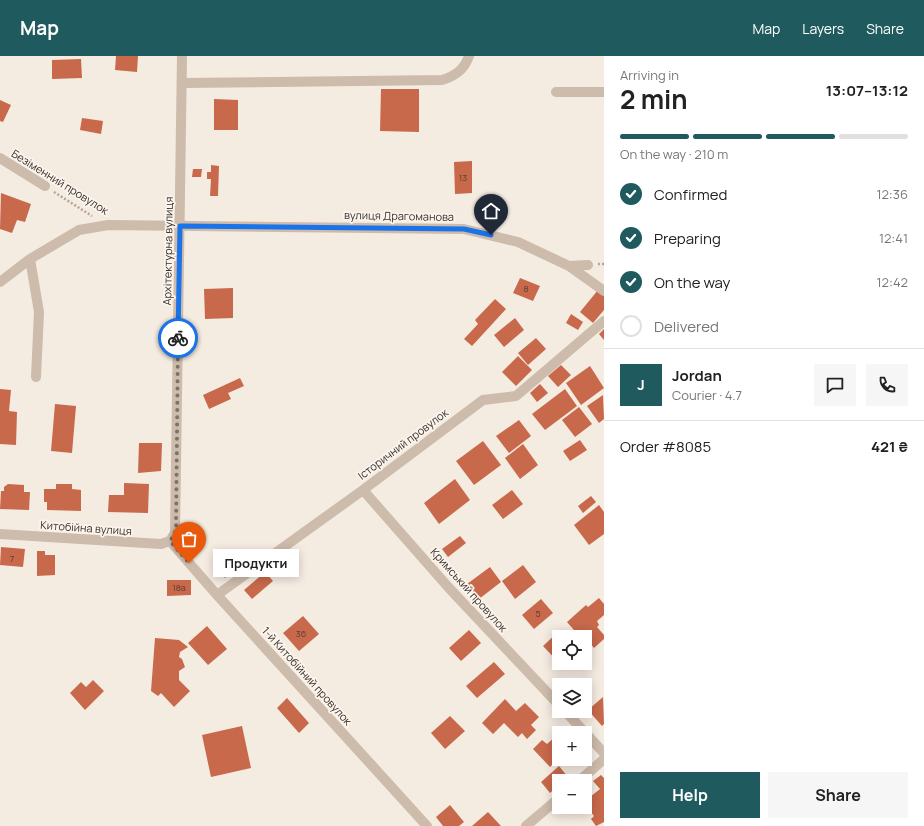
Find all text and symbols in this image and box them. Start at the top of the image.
text: Map [20,15,59,41]
text: Map [752,19,780,38]
text: Layers [802,19,844,38]
text: Share [866,19,904,38]
text: Arriving in [620,66,679,84]
text: 13:07–13:12 [826,80,908,101]
text: 2 min [620,81,688,117]
text: On the way · 210 m [620,145,728,163]
street label: Безіменний провулок [9,146,112,218]
house number: 13 [459,171,467,184]
icon: check [620,183,642,205]
text: Confirmed [654,184,727,205]
text: 12:36 [876,185,908,203]
pin [474,194,508,235]
street label: Архітектурна вулиця [159,197,176,305]
icon: home [480,200,502,222]
street label: вулиця Драгоманова [344,207,454,224]
icon: check [620,227,642,249]
text: Preparing [654,228,721,249]
text: 12:41 [879,229,908,247]
icon: check [620,271,642,293]
text: On the way [654,272,730,293]
text: 12:42 [877,273,908,291]
house number: 8 [523,282,529,295]
text: Delivered [654,316,719,337]
courier [158,318,198,358]
icon: bike [167,327,189,349]
button: chat [814,364,856,406]
button: phone [866,364,908,406]
text: Jordan [672,365,722,386]
text: J [637,374,645,395]
text: Courier · 4.7 [672,386,742,404]
street label: Історичний провулок [354,404,451,483]
text: Order #8085 [620,436,711,457]
text: 421 ₴ [871,436,908,457]
street label: Китобійна вулиця [40,517,132,538]
pin [172,522,206,563]
icon: bag [178,528,200,550]
street label: Кримський провулок [428,544,511,635]
callout: Продукти [213,549,299,577]
house number: 7 [10,552,15,565]
text: Продукти [225,554,287,572]
house number: 18а [172,581,186,594]
house number: 5 [535,607,541,620]
street label: 1-й Китобійний провулок [259,623,356,729]
house number: 36 [296,627,307,640]
map controls [552,630,592,814]
button: locate [552,630,592,670]
button: layers [552,678,592,718]
button: + [552,726,592,766]
button: Help [620,772,760,818]
button: Share [768,772,908,818]
button: − [552,774,592,814]

